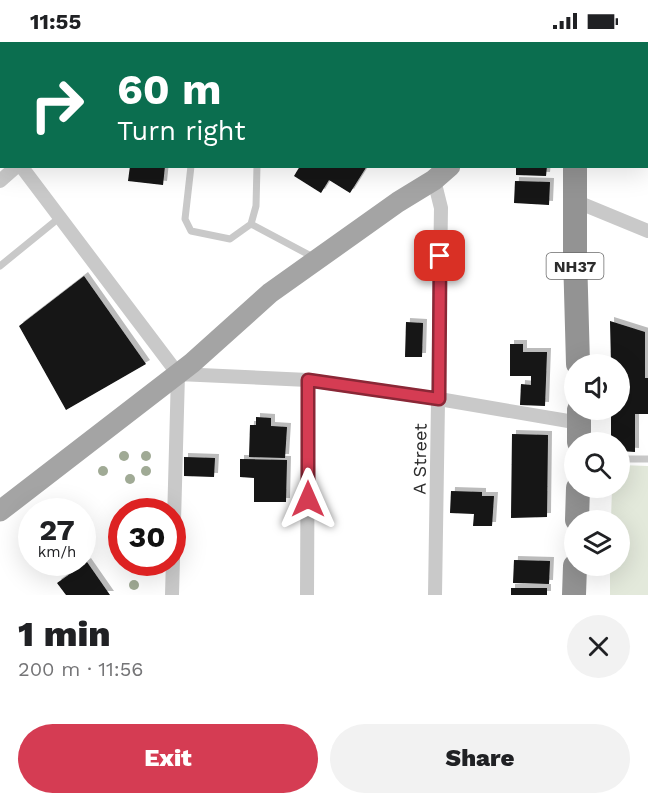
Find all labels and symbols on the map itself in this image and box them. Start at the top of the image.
pin [414,230,465,281]
road number: NH37 [546,253,604,279]
street label: A Street [408,423,431,495]
position arrow [276,467,340,531]
speed limit sign: 30 [108,498,186,576]

